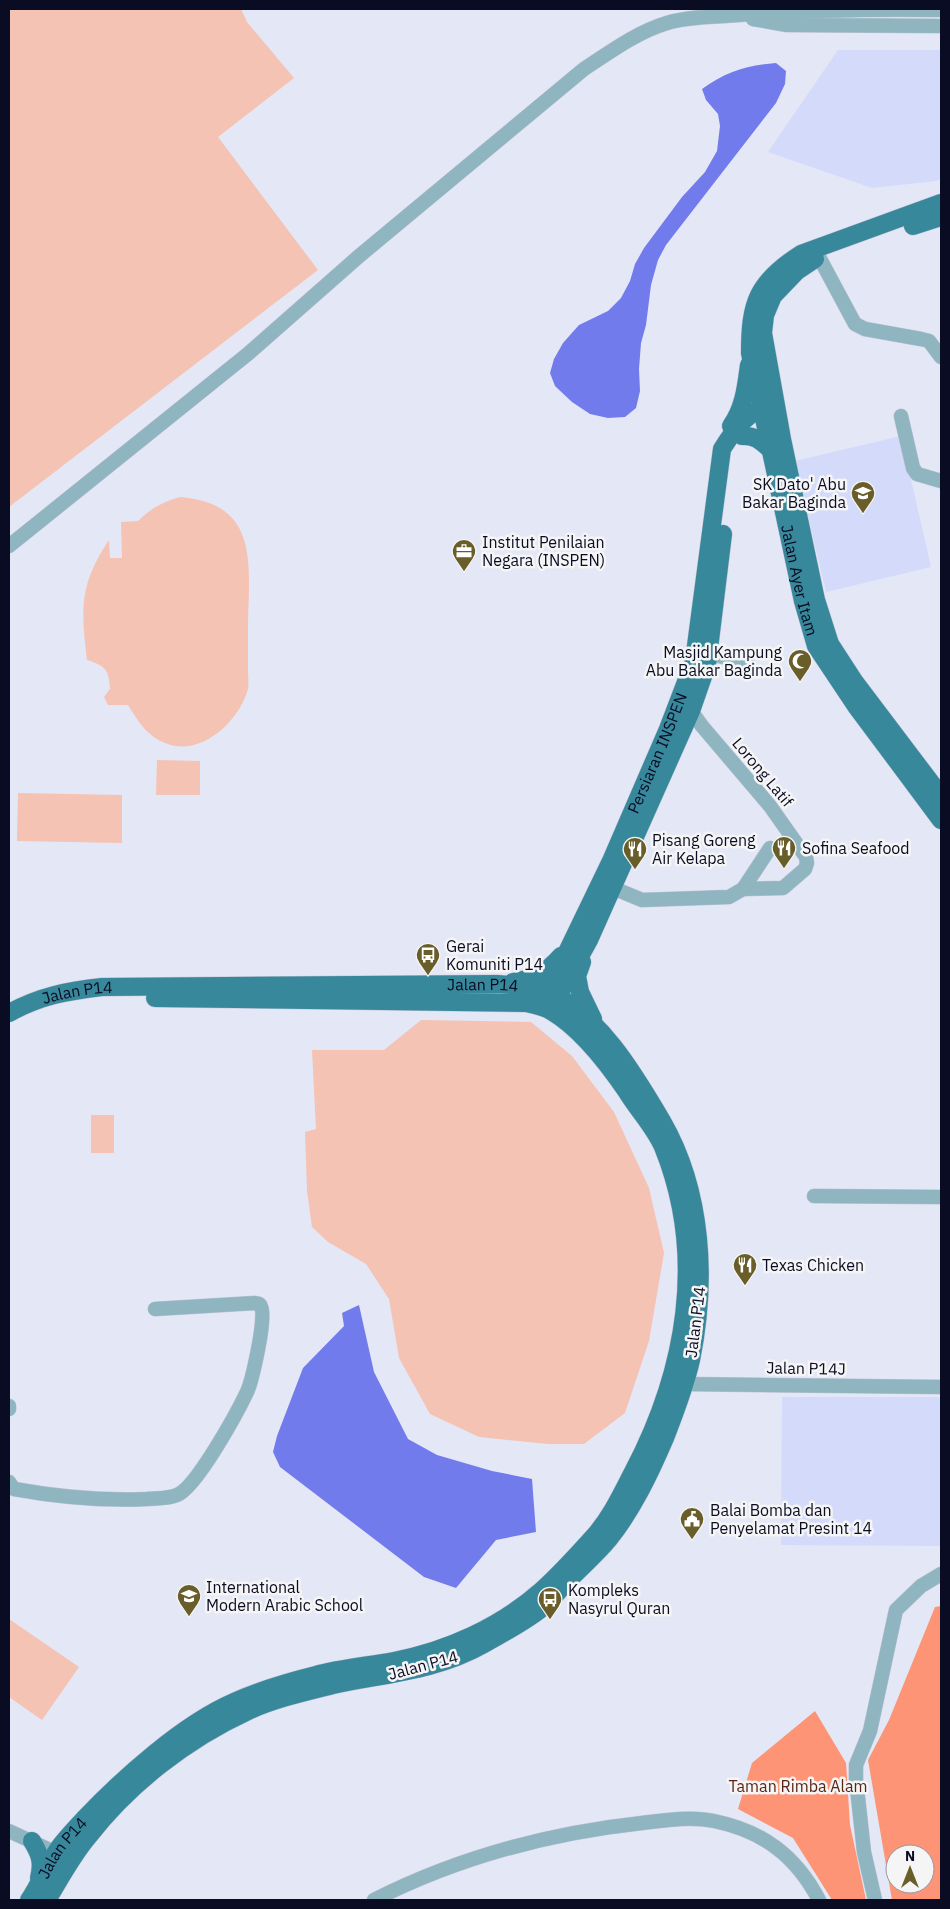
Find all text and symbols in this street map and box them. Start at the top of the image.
place label: SK Dato' Abu Bakar Baginda [742,474,846,512]
school or university icon: SK Dato' Abu Bakar Baginda [850,480,876,514]
street label: Jalan Ayer Itam [777,523,822,638]
place label: Institut Penilaian Negara (INSPEN) [482,532,605,570]
office icon: Institut Penilaian Negara (INSPEN) [451,538,477,572]
place label: Masjid Kampung Abu Bakar Baginda [646,642,783,680]
mosque icon: Masjid Kampung Abu Bakar Baginda [787,648,813,682]
street label: Persiaran INSPEN [623,690,691,816]
street label: Lorong Latif [728,733,798,811]
place label: Pisang Goreng Air Kelapa [652,830,756,868]
restaurant icon: Sofina Seafood [771,835,797,869]
restaurant icon: Pisang Goreng Air Kelapa [622,836,648,870]
place label: Sofina Seafood [802,838,910,858]
place label: Gerai Komuniti P14 [446,936,543,974]
bus stop icon: Gerai Komuniti P14 [415,942,441,976]
street label: Jalan P14 [447,974,519,996]
street label: Jalan P14 [39,977,113,1008]
restaurant icon: Texas Chicken [732,1252,758,1286]
place label: Texas Chicken [762,1255,864,1275]
street label: Jalan P14 [681,1285,709,1359]
street label: Jalan P14J [766,1357,846,1379]
place label: Balai Bomba dan Penyelamat Presint 14 [710,1500,872,1538]
public building icon: Balai Bomba dan Penyelamat Presint 14 [679,1506,705,1540]
place label: International Modern Arabic School [206,1577,363,1615]
place label: Kompleks Nasyrul Quran [568,1580,670,1618]
school or university icon: International Modern Arabic School [176,1583,202,1617]
bus stop icon: Kompleks Nasyrul Quran [537,1586,563,1620]
street label: Jalan P14 [386,1646,460,1684]
park label: Taman Rimba Alam [729,1776,867,1796]
street label: Jalan P14 [33,1813,91,1882]
north arrow [885,1844,935,1894]
text: N [905,1847,915,1865]

